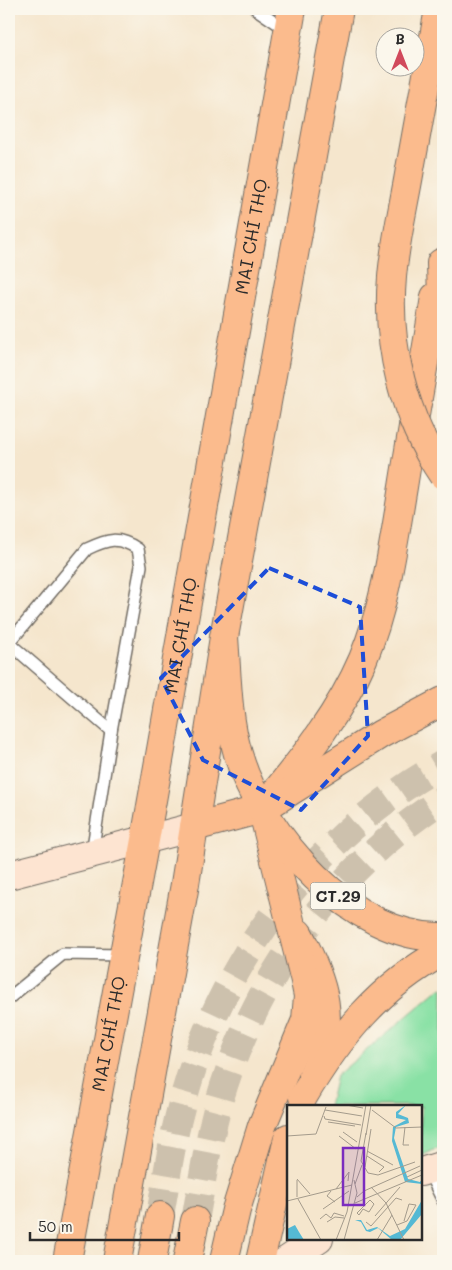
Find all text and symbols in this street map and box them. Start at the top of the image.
north arrow [374,28,424,78]
text: B [395,29,405,48]
street label: MAI CHÍ THỌ [229,177,273,296]
street label: MAI CHÍ THỌ [158,575,202,695]
road number: CT.29 [310,882,366,909]
street label: MAI CHÍ THỌ [86,974,131,1093]
inset map [287,1105,422,1240]
scale bar [30,1210,179,1242]
text: 50 m [38,1216,73,1236]

